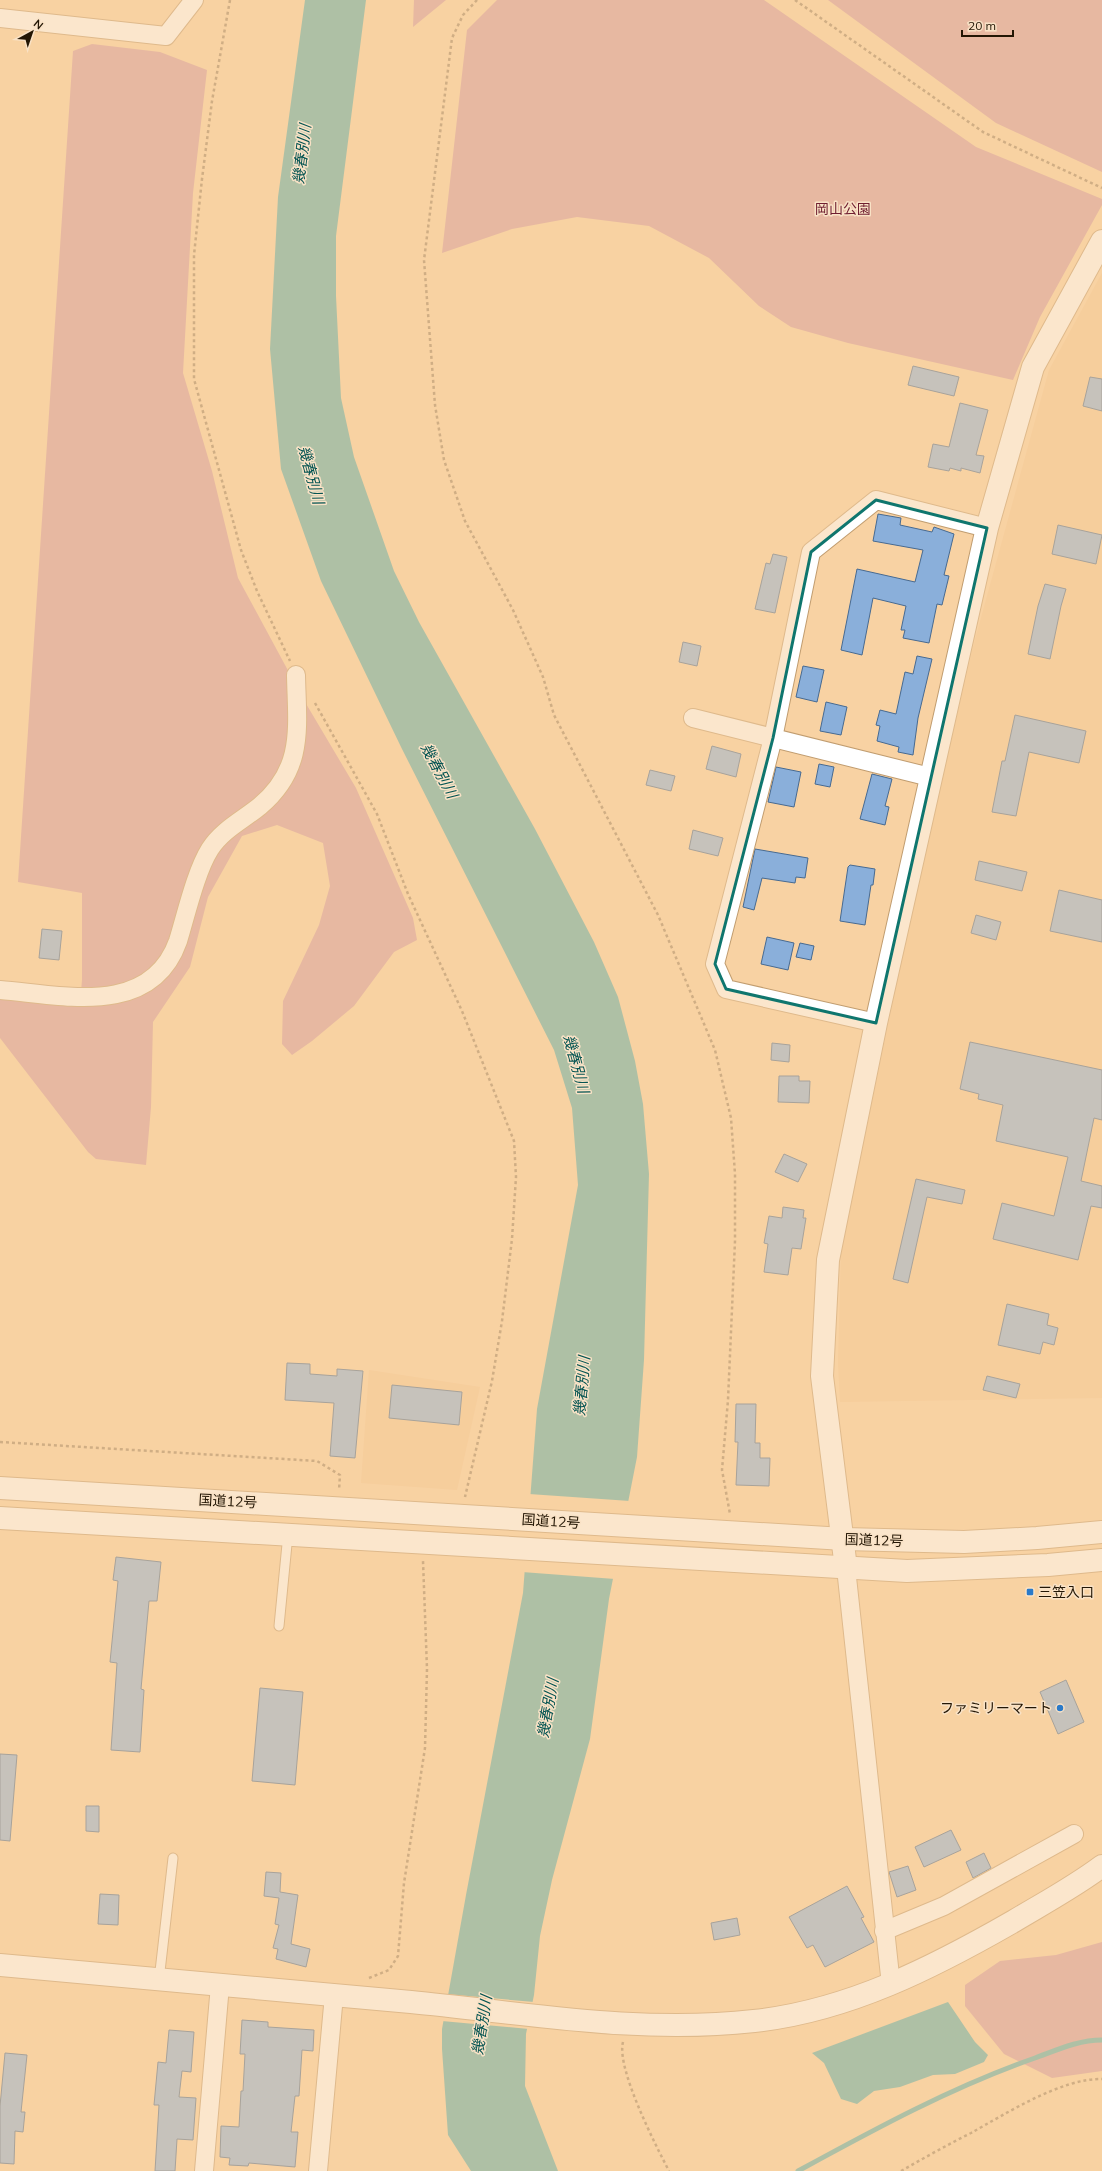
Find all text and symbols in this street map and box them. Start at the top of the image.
north arrow [12,12,52,52]
scale bar [962,12,1013,38]
text: N [31,16,46,32]
text: 20 m [968,18,996,33]
water label: 幾春別川 [288,121,315,185]
park label: 岡山公園 [815,200,871,218]
water label: 幾春別川 [295,443,329,508]
water label: 幾春別川 [417,740,463,803]
water label: 幾春別川 [560,1032,594,1097]
water label: 幾春別川 [569,1353,594,1417]
street label: 国道12号 [198,1490,258,1512]
street label: 国道12号 [521,1510,581,1532]
street label: 国道12号 [844,1530,904,1550]
place label: 三笠入口 [1038,1583,1094,1601]
marker: 三笠入口 [1025,1587,1035,1597]
water label: 幾春別川 [533,1675,562,1739]
place label: ファミリーマート [940,1699,1052,1717]
marker: ファミリーマート [1055,1703,1065,1713]
water label: 幾春別川 [467,1992,496,2056]

